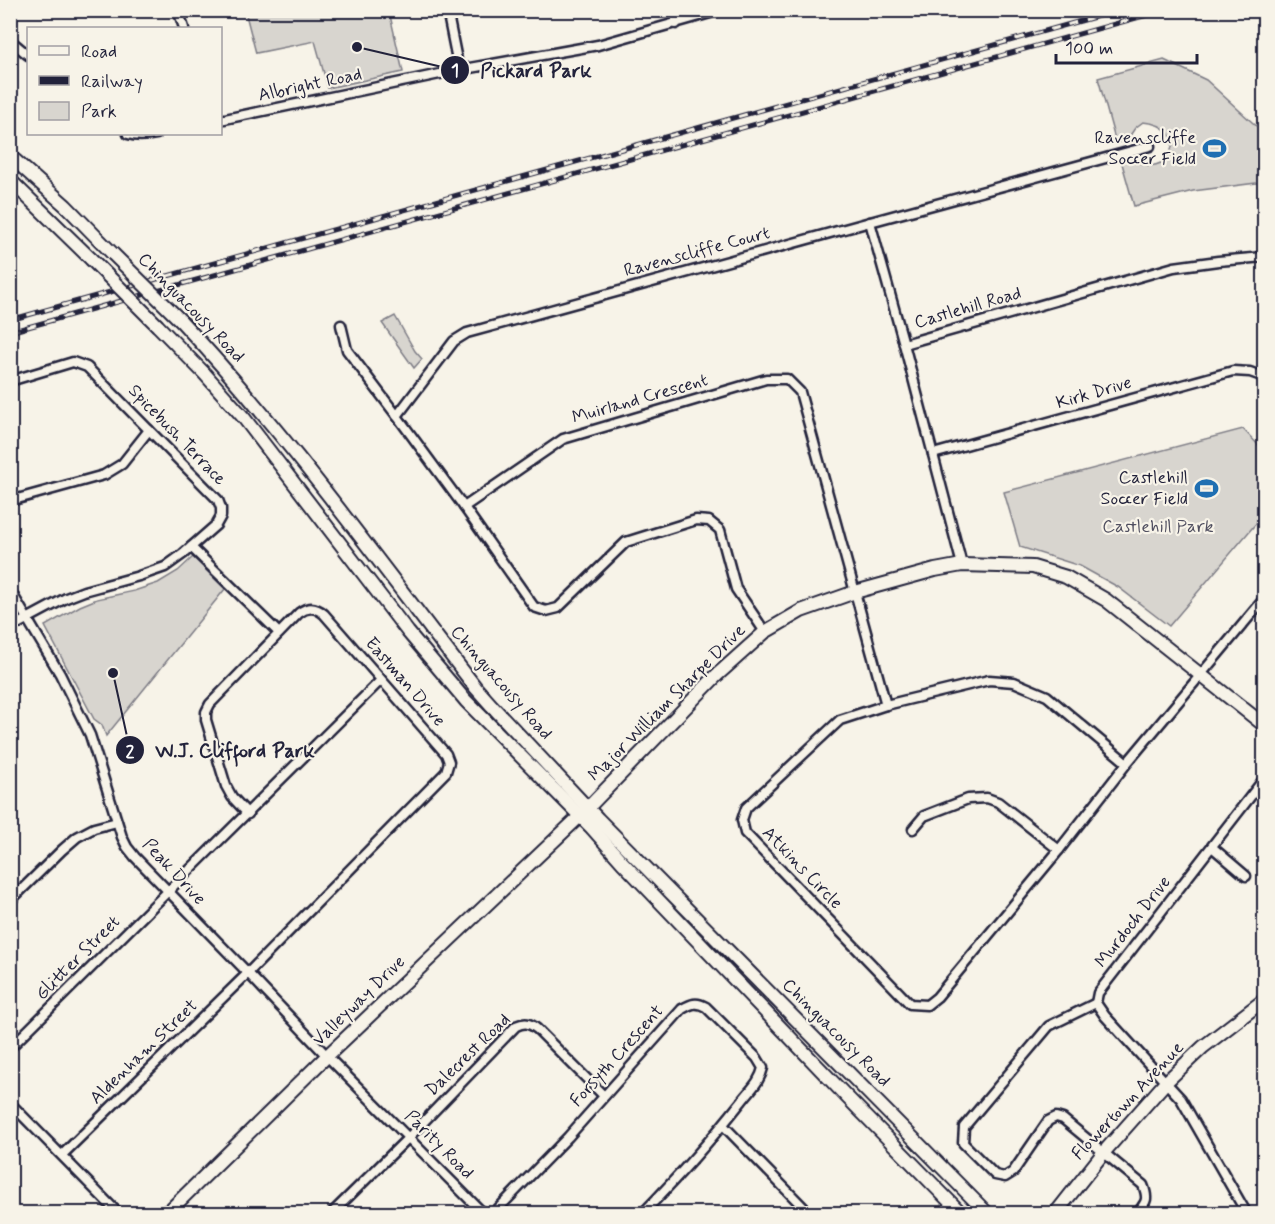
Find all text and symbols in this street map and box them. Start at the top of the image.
legend [27,27,222,135]
scale bar [1056,27,1197,65]
text: 100 m [1065,37,1113,61]
text: Road [81,40,117,64]
callout: Pickard Park [440,51,602,89]
text: Pickard Park [480,58,592,85]
text: 1 [451,59,459,83]
street label: Albright Road [256,62,364,108]
text: Railway [81,70,143,94]
text: Park [81,100,117,124]
place label: Ravenscliffe Soccer Field [1094,126,1196,171]
sports icon: Ravenscliffe Soccer Field [1201,135,1227,161]
street label: Ravenscliffe Court [621,221,773,283]
street label: Chinguacousy Road [132,248,250,368]
street label: Castlehill Road [912,281,1024,335]
street label: Muirland Crescent [569,368,711,430]
street label: Kirk Drive [1053,371,1135,415]
street label: Spicebush Terrace [123,379,231,491]
place label: Castlehill Soccer Field [1101,466,1188,511]
sports icon: Castlehill Soccer Field [1193,475,1219,501]
park label: Castlehill Park [1102,515,1214,539]
street label: Major William Sharpe Drive [583,619,751,787]
street label: Chinguacousy Road [445,621,557,745]
street label: Eastman Drive [359,632,451,732]
callout: W.J. Clifford Park [115,731,325,769]
text: W.J. Clifford Park [154,738,315,767]
text: 2 [126,740,135,764]
street label: Atkins Circle [756,821,848,915]
street label: Peak Drive [137,833,211,911]
street label: Murdoch Drive [1090,871,1176,973]
street label: Glitter Street [30,910,126,1006]
street label: Valleyway Drive [307,951,411,1051]
street label: Chinguacousy Road [777,974,895,1092]
street label: Aldenham Street [85,994,203,1110]
street label: Forsyth Crescent [565,1000,669,1112]
street label: Dalecrest Road [420,1008,516,1102]
street label: Flowertown Avenue [1067,1036,1190,1166]
street label: Parity Road [399,1105,479,1185]

